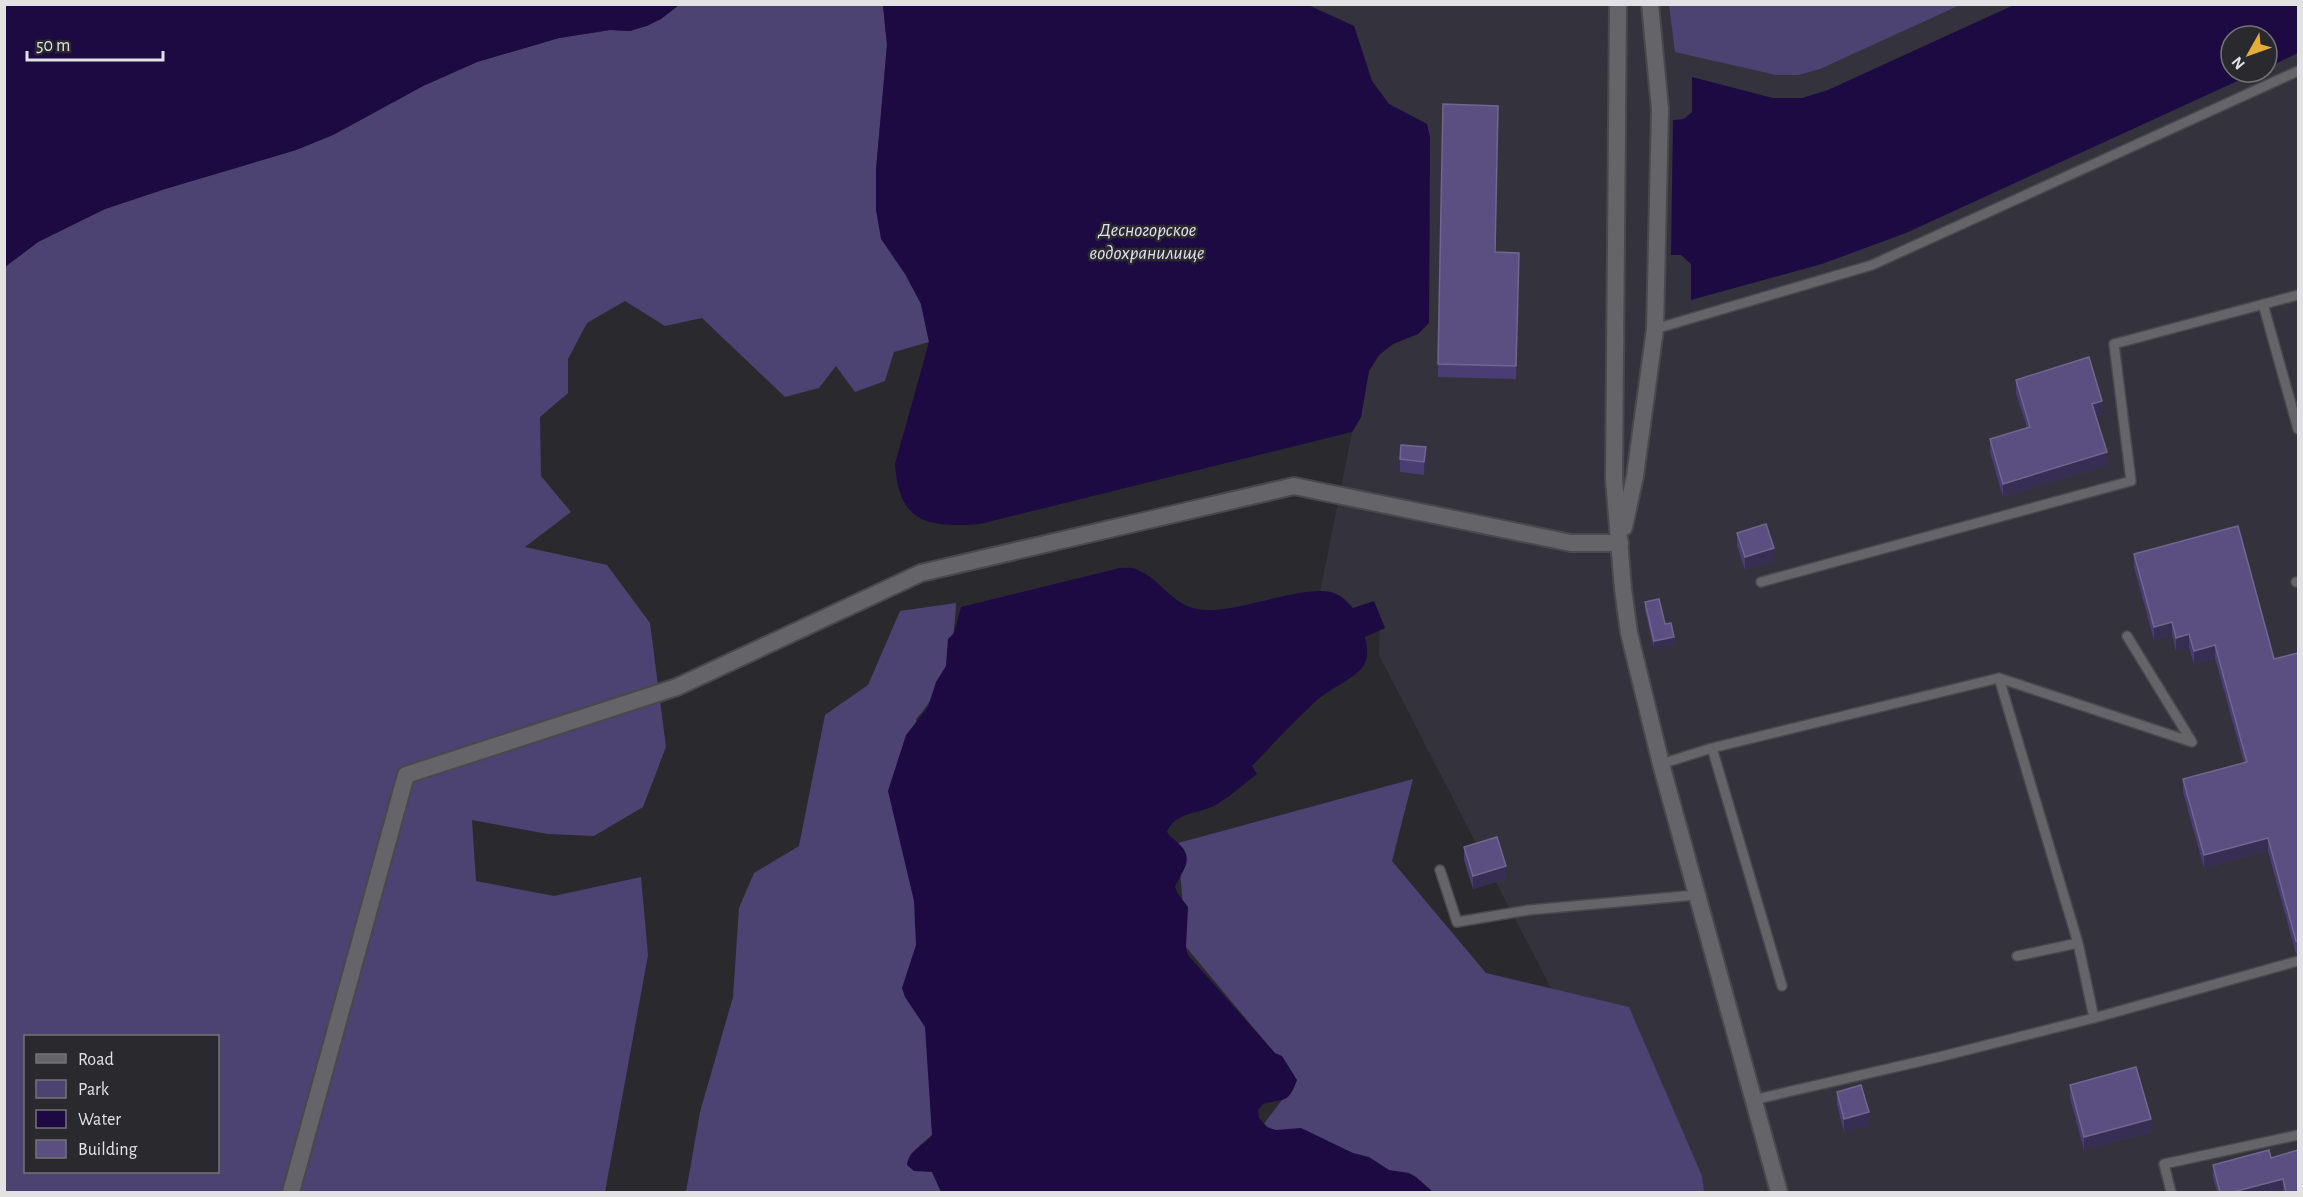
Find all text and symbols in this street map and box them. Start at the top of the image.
scale bar [27,24,164,62]
north arrow [2219,24,2279,84]
text: 50 m [36,37,70,55]
text: N [2229,54,2248,72]
water label: Десногорское водохранилище [1090,220,1204,263]
legend [24,1035,219,1173]
text: Road [78,1051,114,1069]
text: Park [78,1081,110,1099]
text: Water [78,1111,121,1129]
text: Building [78,1141,138,1159]

